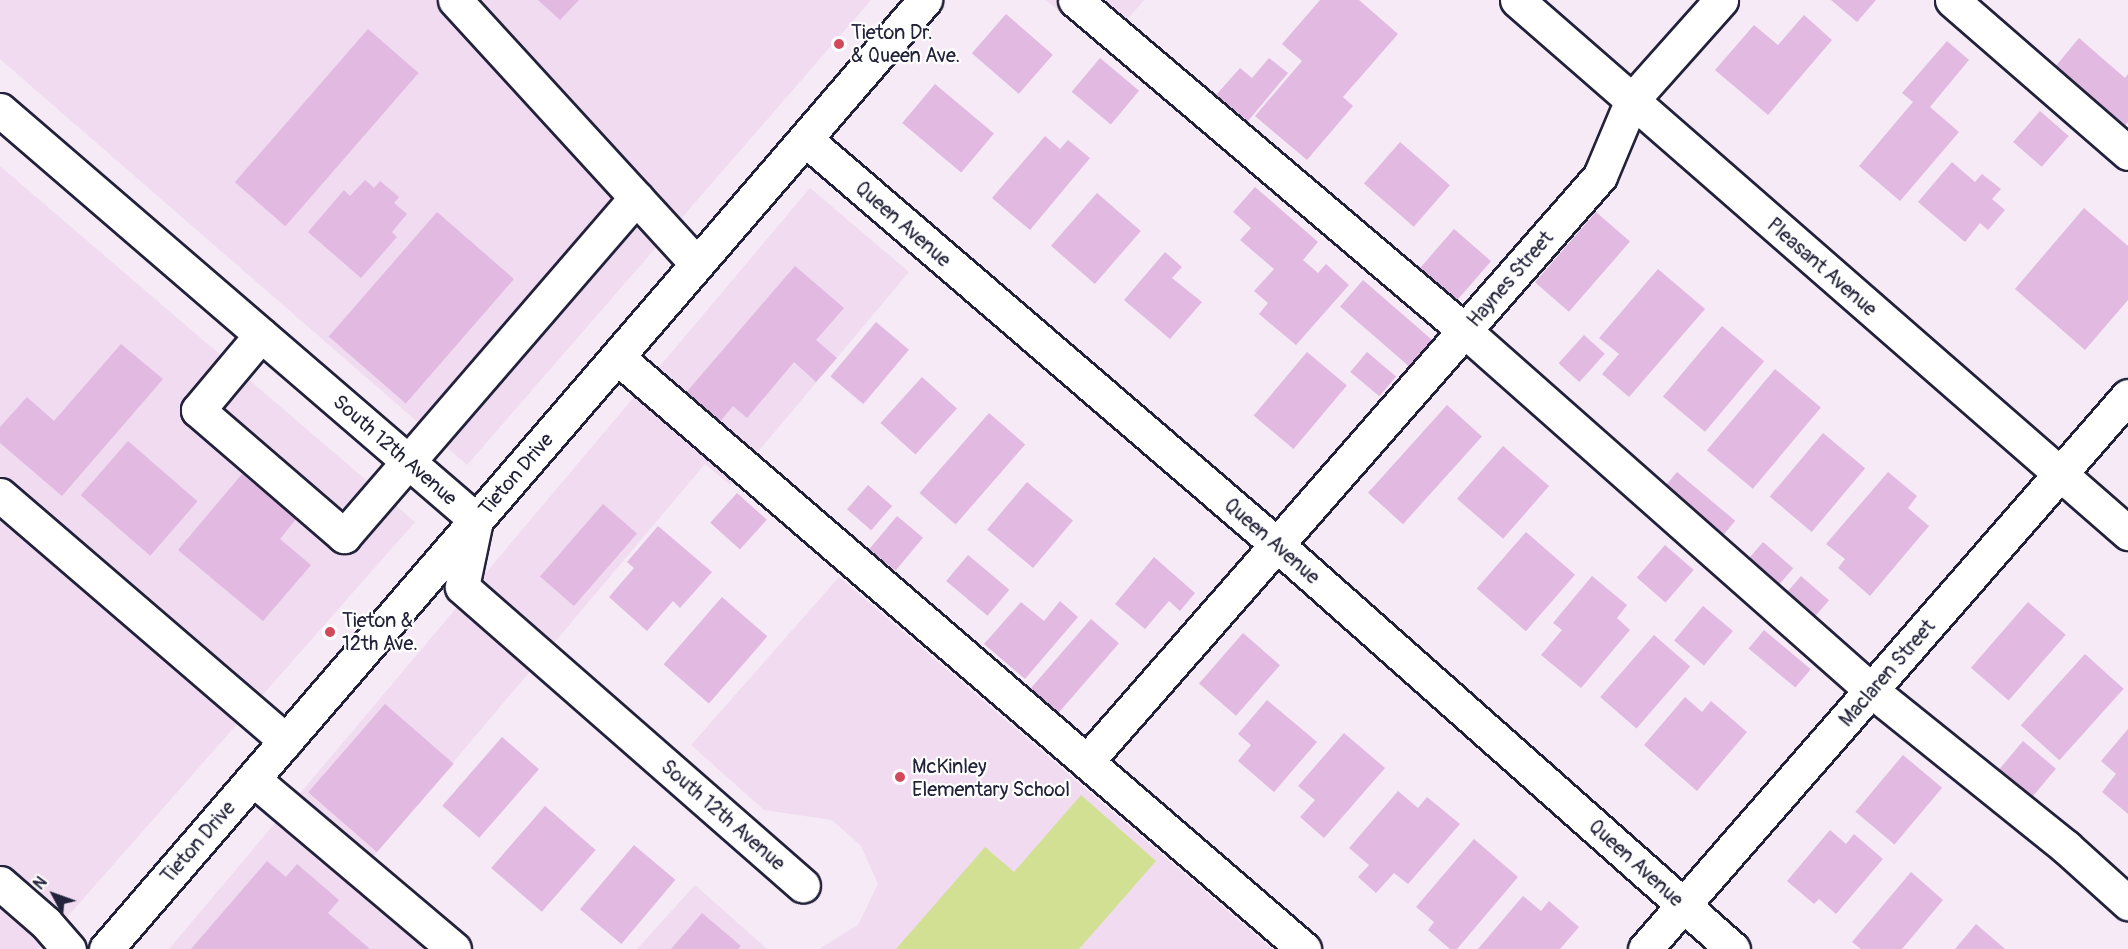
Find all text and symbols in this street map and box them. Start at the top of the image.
place label: Tieton Dr. & Queen Ave. [851,20,960,67]
marker: Tieton Dr. & Queen Ave. [832,37,846,51]
street label: Queen Avenue [850,176,956,272]
street label: Pleasant Avenue [1762,213,1882,321]
street label: Haynes Street [1462,226,1558,332]
street label: South 12th Avenue [328,390,462,510]
street label: Tieton Drive [474,428,558,520]
street label: Queen Avenue [1219,493,1325,589]
place label: Tieton & 12th Ave. [342,608,418,655]
street label: Maclaren Street [1834,615,1940,731]
marker: Tieton & 12th Ave. [323,625,337,639]
place label: McKinley Elementary School [912,754,1070,801]
street label: South 12th Avenue [656,755,790,875]
marker: McKinley Elementary School [893,770,907,784]
street label: Tieton Drive [156,796,240,888]
street label: Queen Avenue [1584,814,1688,912]
north arrow [24,865,84,925]
text: N [29,873,52,894]

